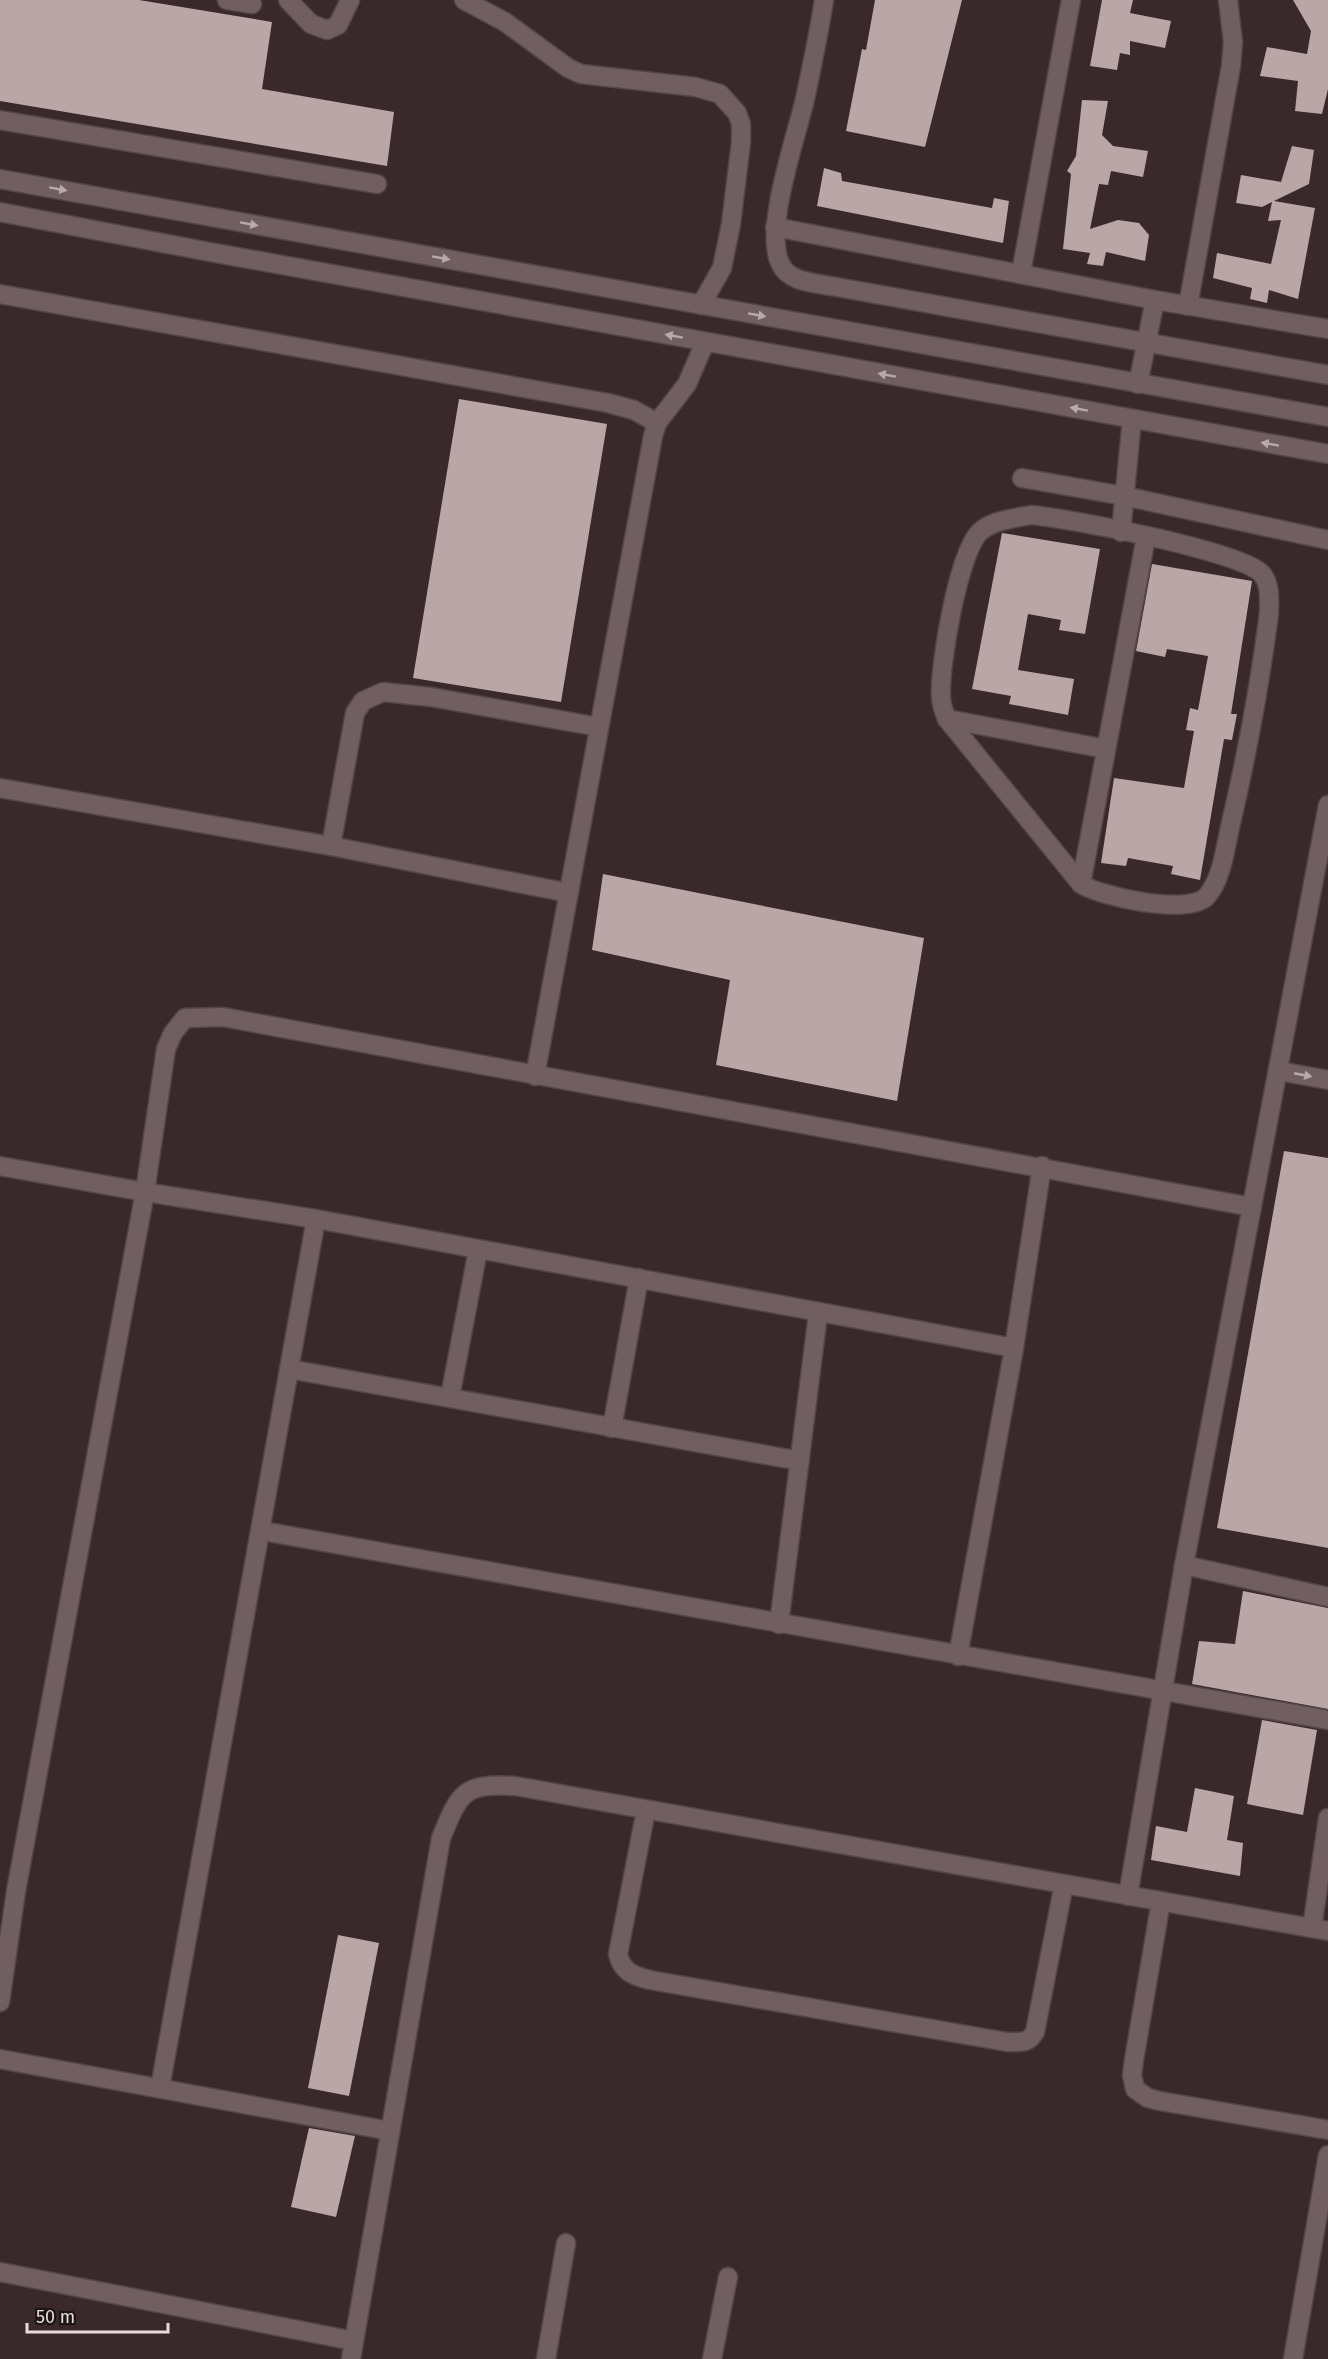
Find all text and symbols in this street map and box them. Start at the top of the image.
one-way arrow [48,185,67,194]
one-way arrow [240,219,259,228]
one-way arrow [432,254,451,263]
one-way arrow [748,311,767,320]
one-way arrow [664,331,683,340]
one-way arrow [877,370,896,379]
one-way arrow [1069,404,1088,413]
one-way arrow [1261,439,1280,448]
one-way arrow [1294,1071,1313,1080]
scale bar [27,2296,168,2334]
text: 50 m [36,2306,75,2328]

